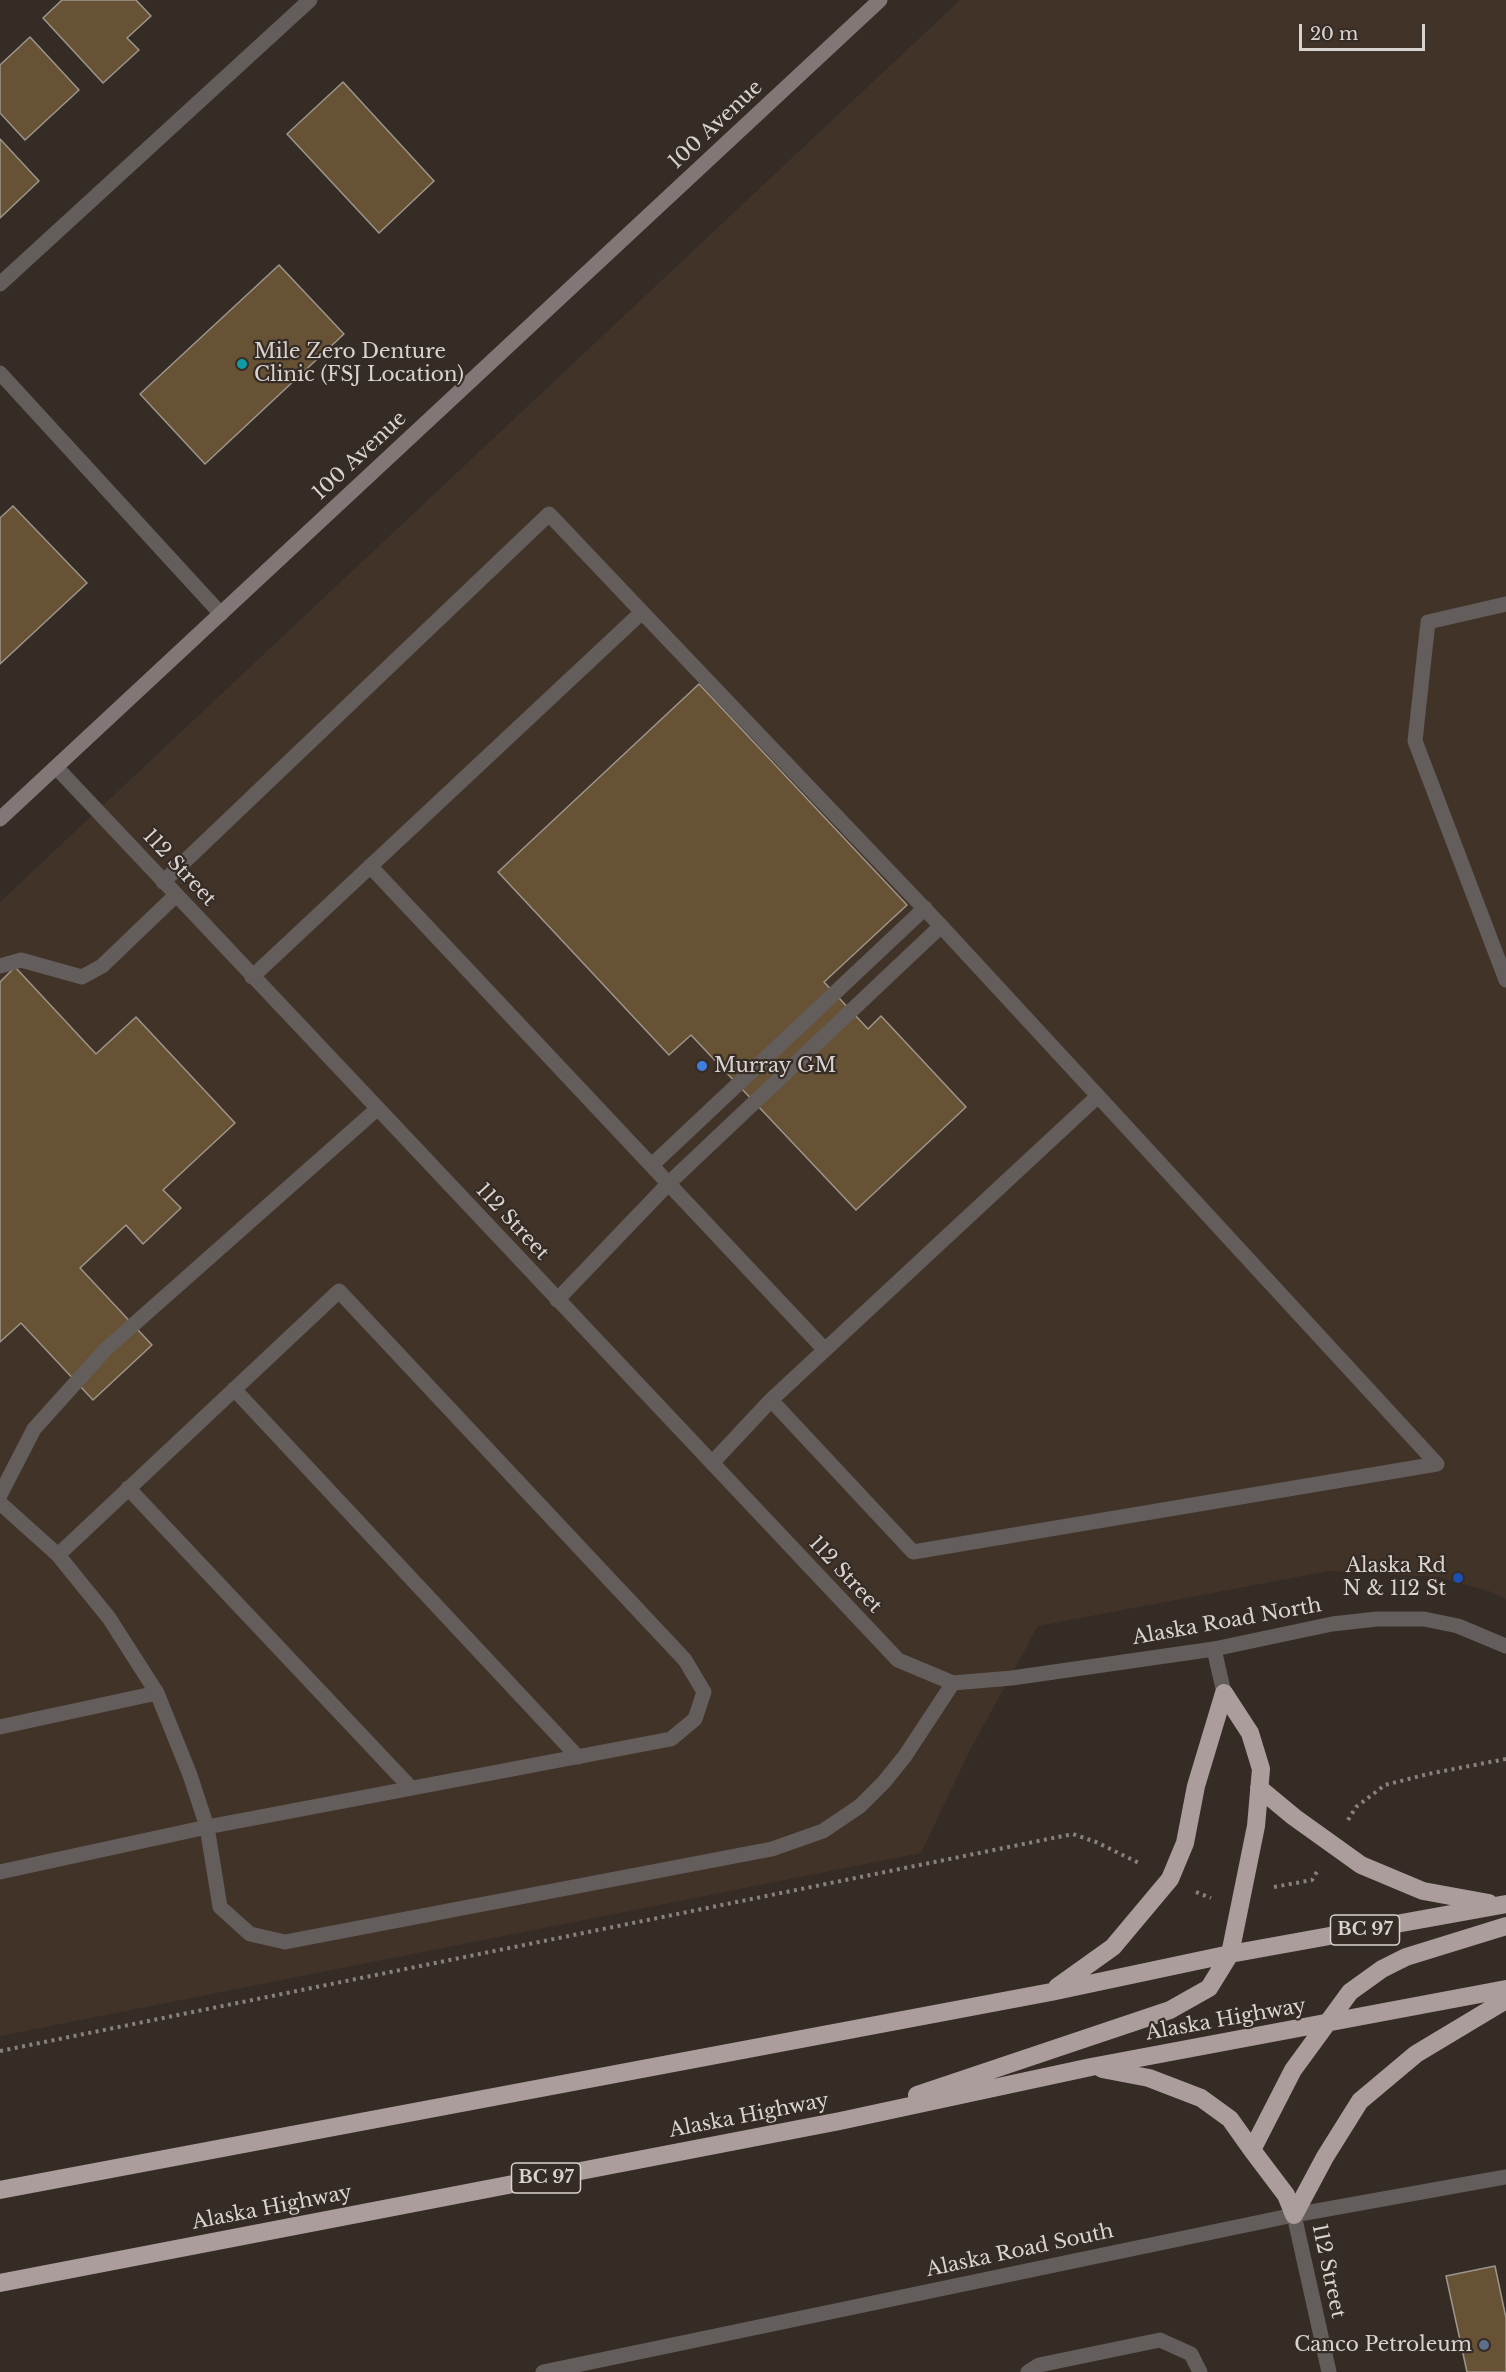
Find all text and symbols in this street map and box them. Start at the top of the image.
scale bar [1302,12,1428,50]
text: 20 m [1310,23,1358,45]
street label: 100 Avenue [664,76,768,174]
place label: Mile Zero Denture Clinic (FSJ Location) [254,340,464,387]
marker: Mile Zero Denture Clinic (FSJ Location) [235,357,249,371]
street label: 100 Avenue [308,407,412,505]
street label: 112 Street [137,825,221,911]
place label: Murray GM [714,1054,836,1078]
marker: Murray GM [695,1059,709,1073]
street label: 112 Street [470,1179,554,1265]
street label: 112 Street [803,1532,887,1618]
place label: Alaska Rd N & 112 St [1343,1554,1446,1601]
marker: Alaska Rd N & 112 St [1451,1571,1465,1585]
street label: Alaska Road North [1131,1594,1323,1650]
road number: BC 97 [1330,1915,1400,1945]
street label: Alaska Highway [1144,1994,1308,2046]
street label: Alaska Highway [667,2089,831,2143]
road number: BC 97 [512,2163,580,2193]
street label: Alaska Highway [190,2181,354,2235]
street label: Alaska Road South [924,2219,1116,2283]
street label: 112 Street [1306,2222,1350,2320]
place label: Canco Petroleum [1294,2333,1472,2357]
marker: Canco Petroleum [1477,2338,1491,2352]

